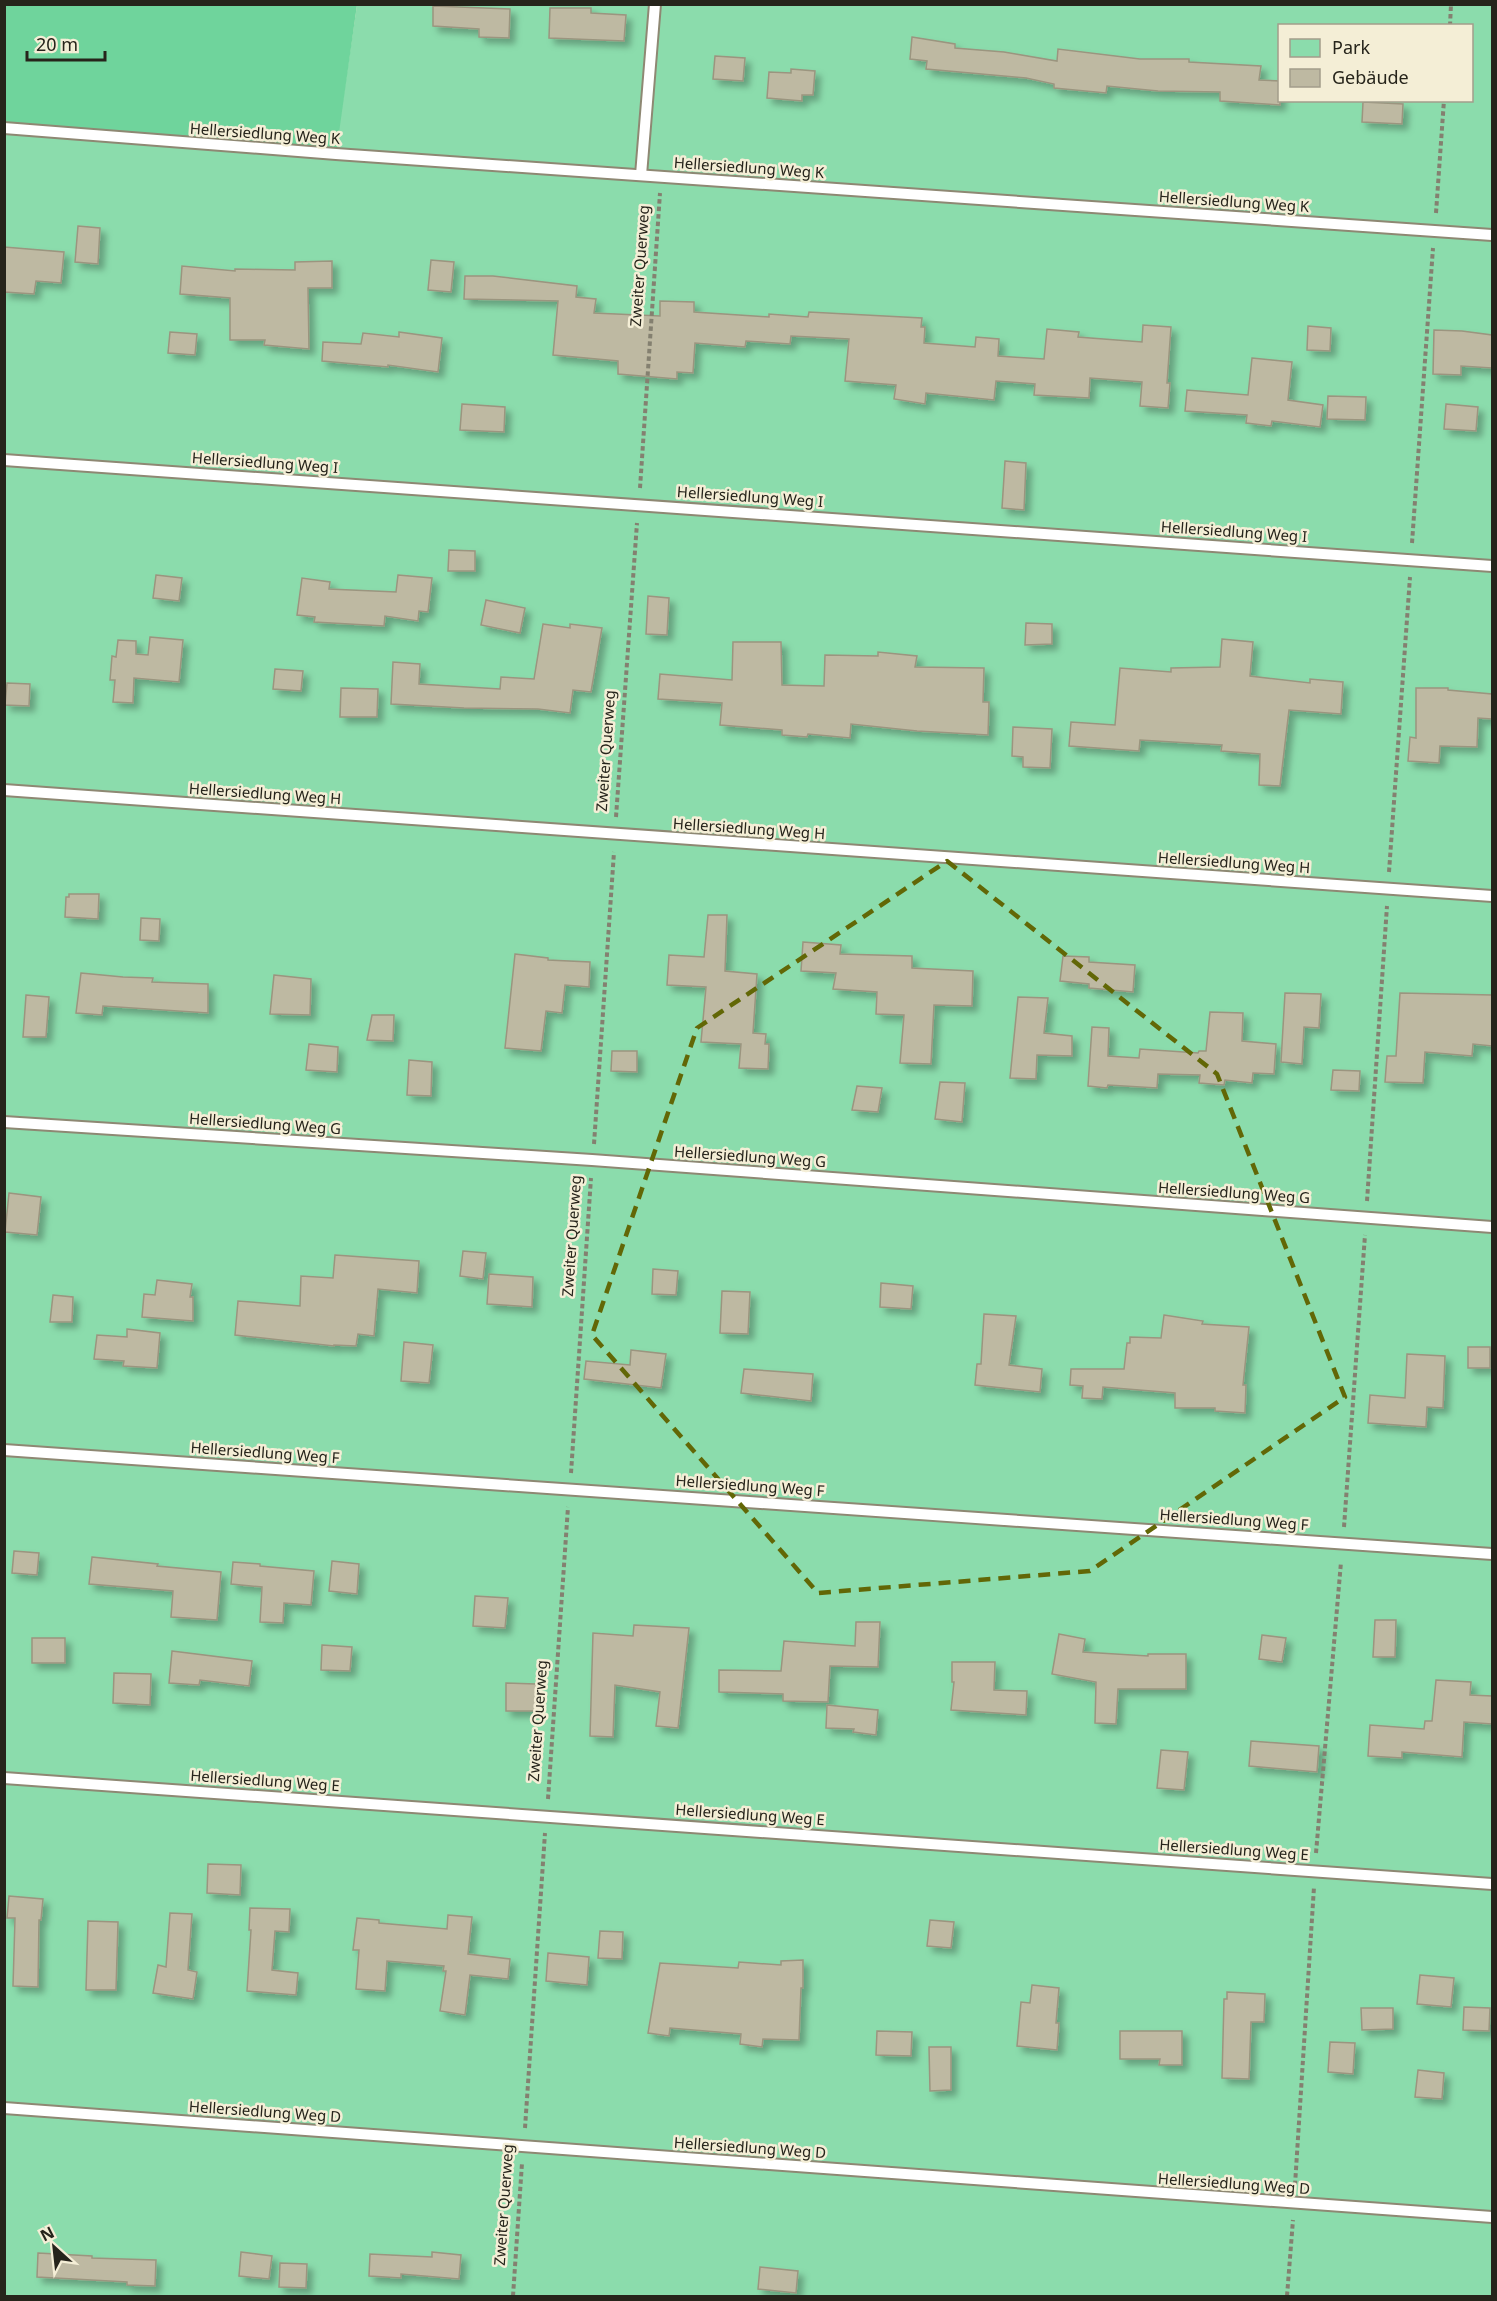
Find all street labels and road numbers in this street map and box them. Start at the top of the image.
street label: Hellersiedlung Weg K [189,118,342,148]
street label: Hellersiedlung Weg K [673,152,826,182]
street label: Hellersiedlung Weg K [1158,186,1311,216]
street label: Zweiter Querweg [625,204,653,327]
street label: Hellersiedlung Weg I [191,447,339,477]
street label: Hellersiedlung Weg I [676,481,824,511]
street label: Hellersiedlung Weg I [1160,516,1308,546]
street label: Zweiter Querweg [591,689,619,812]
street label: Hellersiedlung Weg H [188,778,342,808]
street label: Hellersiedlung Weg H [672,813,826,843]
street label: Hellersiedlung Weg H [1157,847,1311,877]
street label: Hellersiedlung Weg G [188,1108,342,1138]
street label: Hellersiedlung Weg G [673,1141,827,1171]
street label: Zweiter Querweg [557,1174,585,1297]
street label: Hellersiedlung Weg G [1157,1177,1311,1207]
street label: Hellersiedlung Weg F [190,1437,340,1467]
street label: Hellersiedlung Weg F [675,1470,825,1500]
street label: Hellersiedlung Weg F [1159,1504,1309,1534]
street label: Zweiter Querweg [523,1659,551,1782]
street label: Hellersiedlung Weg E [190,1765,340,1795]
street label: Hellersiedlung Weg E [675,1799,825,1829]
street label: Hellersiedlung Weg E [1159,1834,1309,1864]
street label: Hellersiedlung Weg D [188,2096,342,2126]
street label: Hellersiedlung Weg D [673,2132,827,2162]
street label: Zweiter Querweg [489,2143,517,2266]
street label: Hellersiedlung Weg D [1157,2168,1311,2198]

